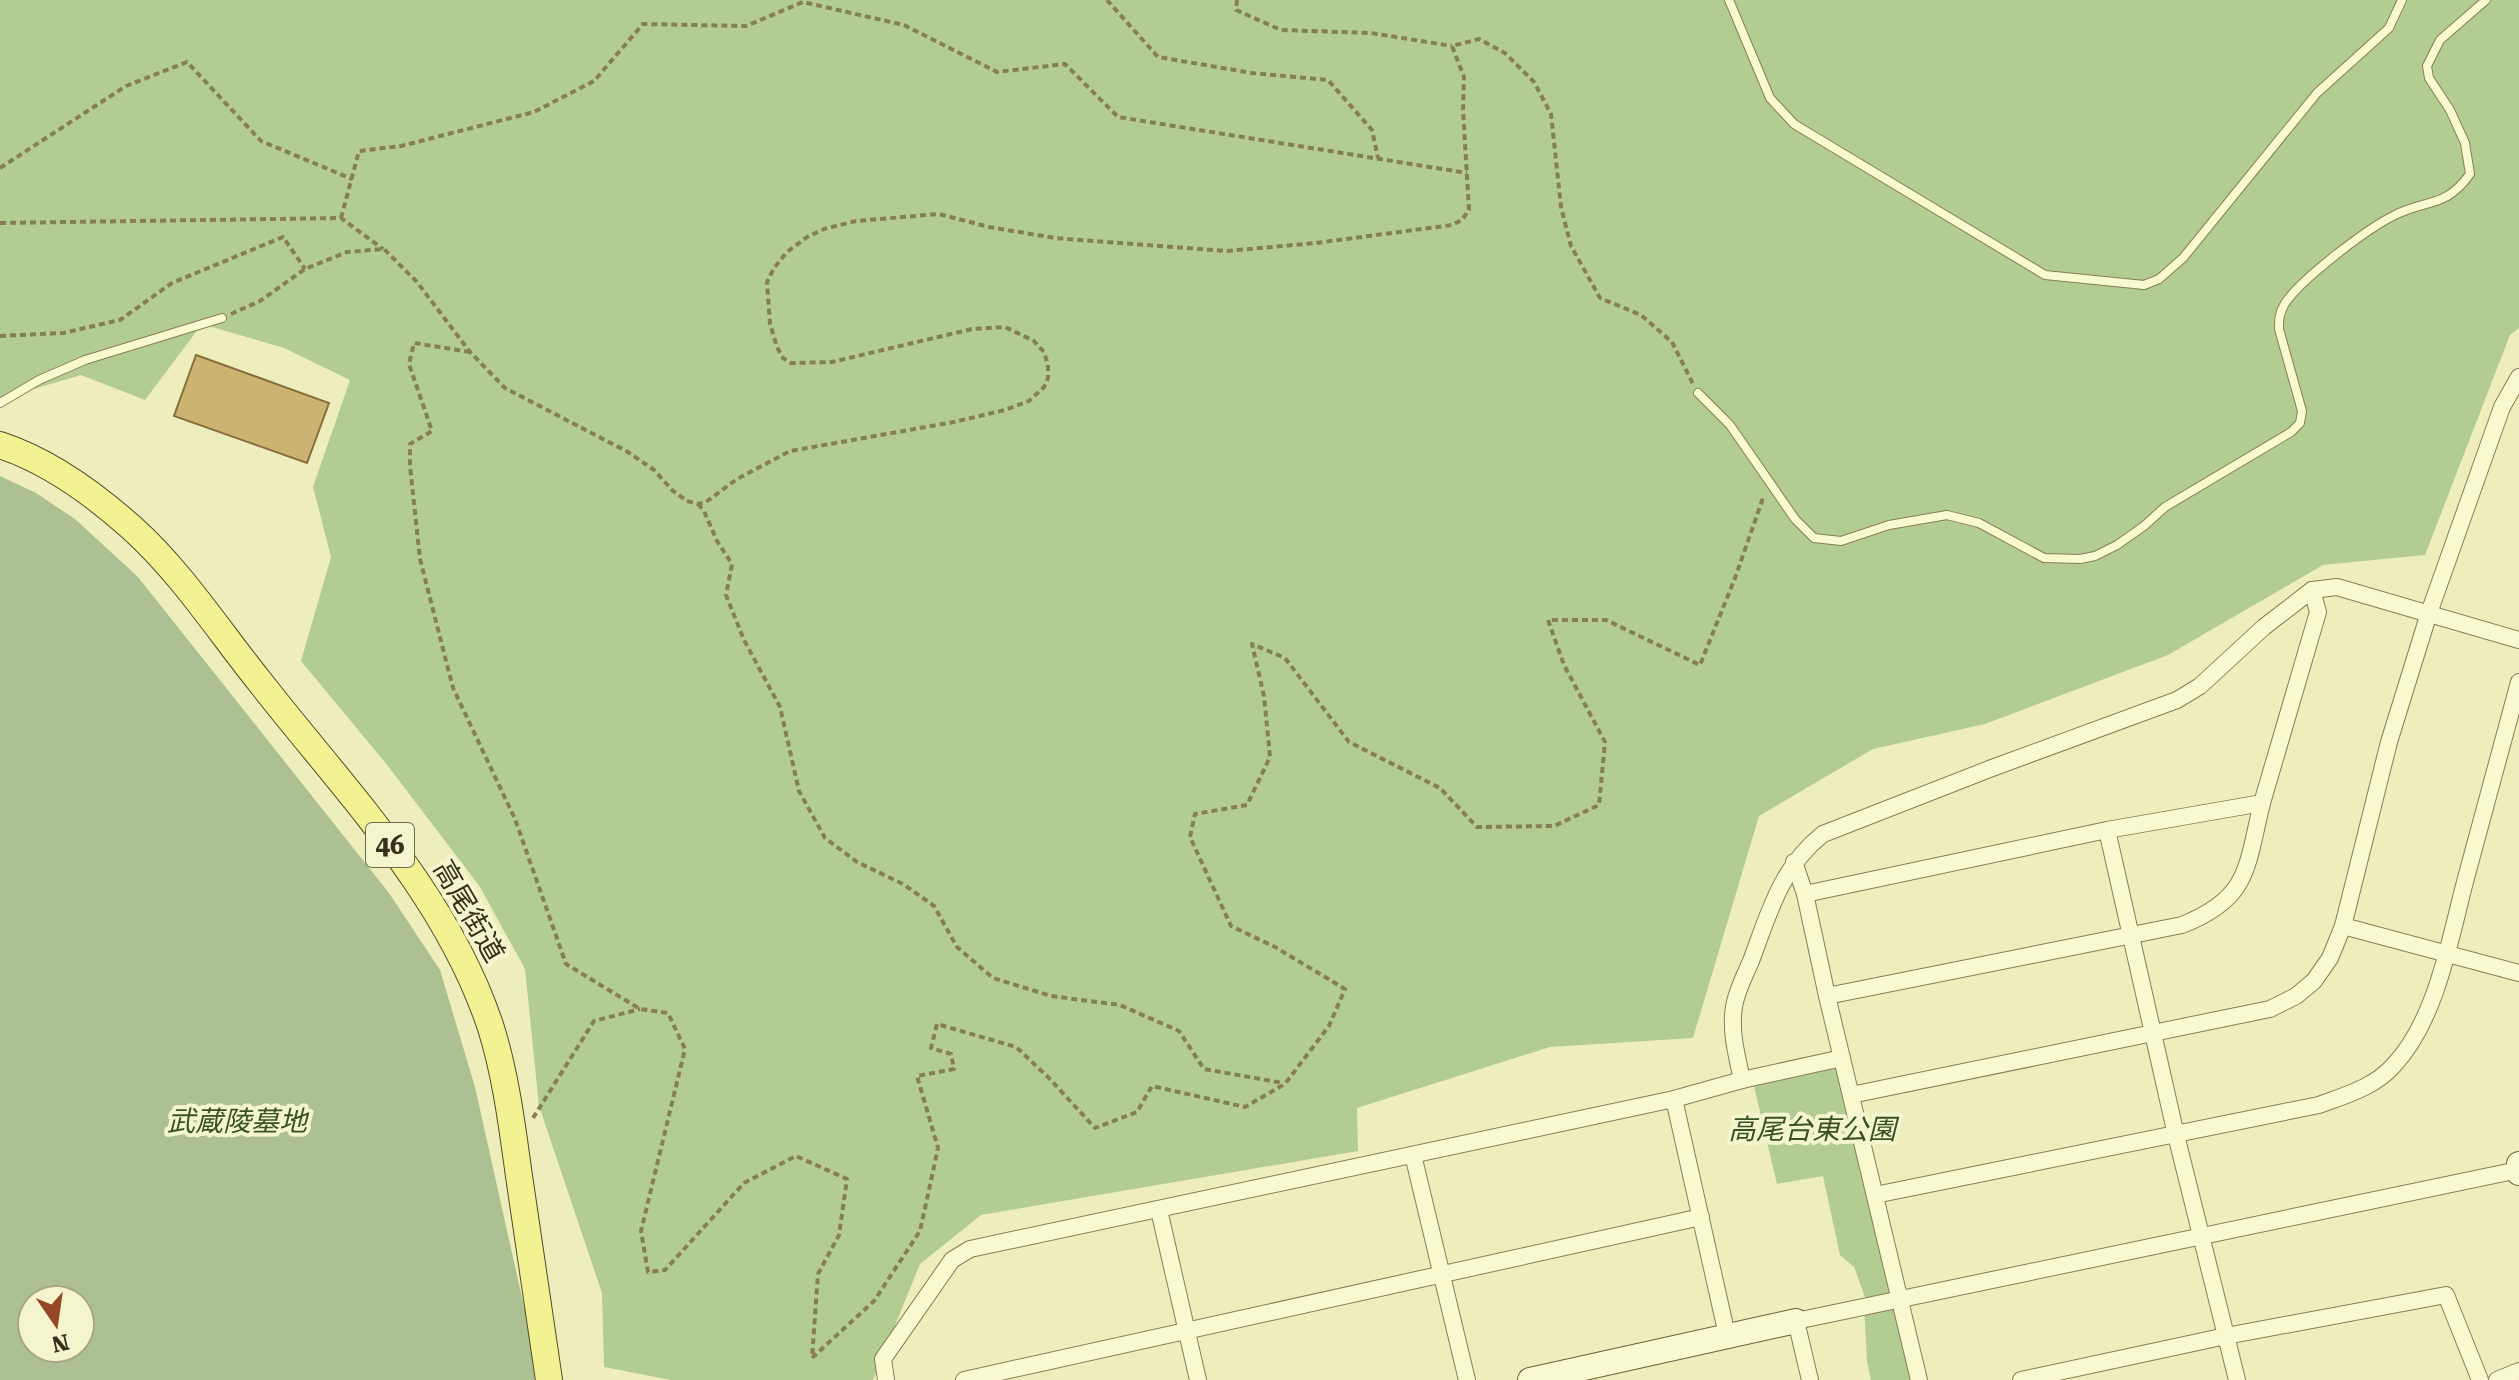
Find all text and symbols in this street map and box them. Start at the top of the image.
road number: 46 [366,823,414,867]
street label: 高尾街道 [427,854,511,968]
park label: 武蔵陵墓地 [167,1105,310,1138]
park label: 高尾台東公園 [1728,1113,1900,1146]
north arrow [16,1284,96,1364]
text: N [49,1329,71,1357]

